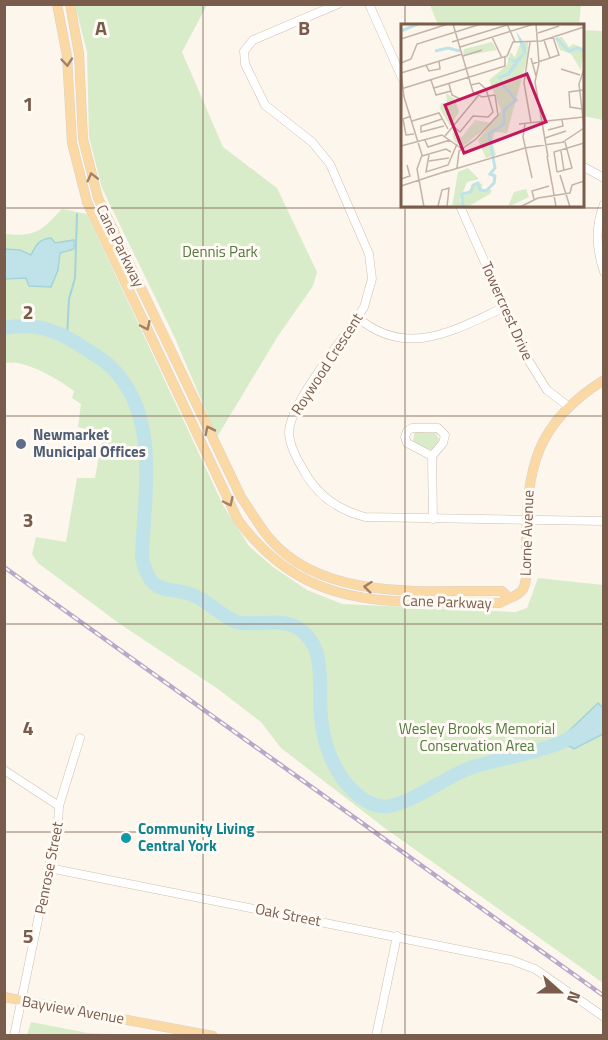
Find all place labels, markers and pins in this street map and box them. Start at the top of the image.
place label: Newmarket Municipal Offices [33,423,146,463]
marker: Newmarket Municipal Offices [14,437,28,451]
place label: Community Living Central York [138,817,255,857]
marker: Community Living Central York [119,831,133,845]

